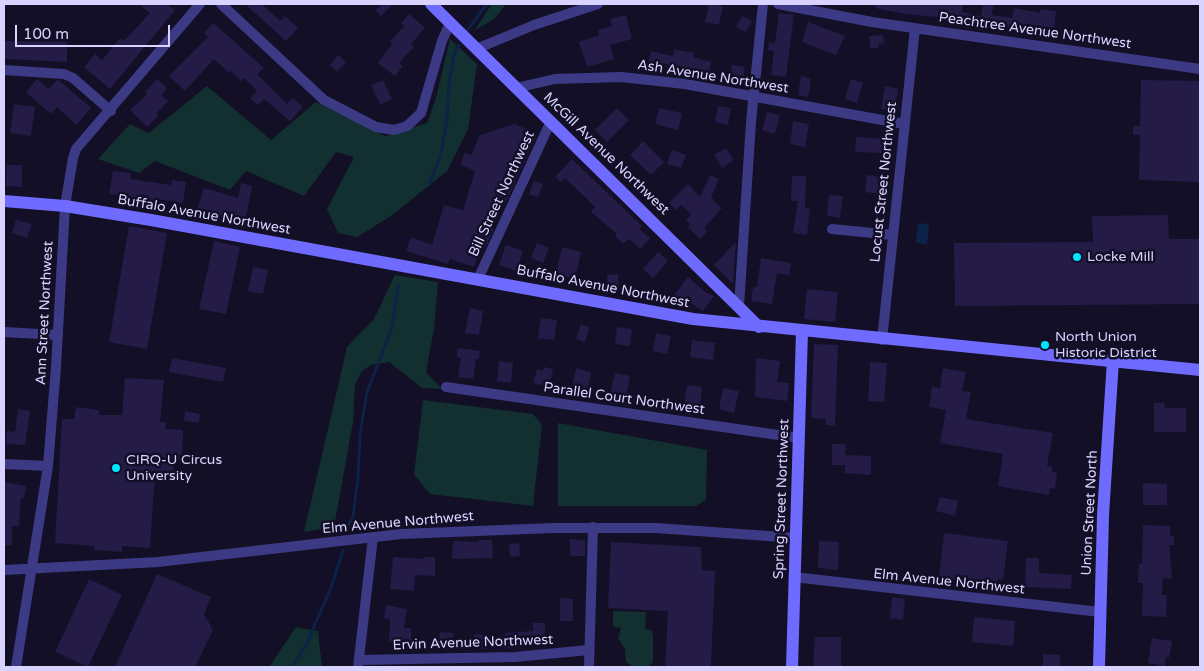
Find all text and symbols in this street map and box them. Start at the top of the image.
street label: Peachtree Avenue Northwest [938,9,1132,53]
scale bar [18,15,172,47]
text: 100 m [23,25,69,43]
street label: Ash Avenue Northwest [636,57,790,97]
street label: McGill Avenue Northwest [539,89,673,219]
street label: Locust Street Northwest [867,101,901,263]
street label: Bill Street Northwest [465,128,539,260]
street label: Buffalo Avenue Northwest [116,191,292,239]
street label: Ann Street Northwest [33,241,57,385]
place label: Locke Mill [1087,249,1154,265]
marker: Locke Mill [1071,251,1083,263]
street label: Buffalo Avenue Northwest [515,262,691,312]
place label: North Union Historic District [1055,329,1157,362]
marker: North Union Historic District [1039,339,1051,351]
street label: Parallel Court Northwest [542,379,706,419]
street label: Spring Street Northwest [771,419,793,579]
street label: Union Street North [1078,450,1102,576]
place label: CIRQ-U Circus University [126,452,222,484]
marker: CIRQ-U Circus University [110,462,122,474]
street label: Elm Avenue Northwest [321,508,475,538]
street label: Elm Avenue Northwest [872,566,1026,598]
street label: Ervin Avenue Northwest [392,632,554,654]

